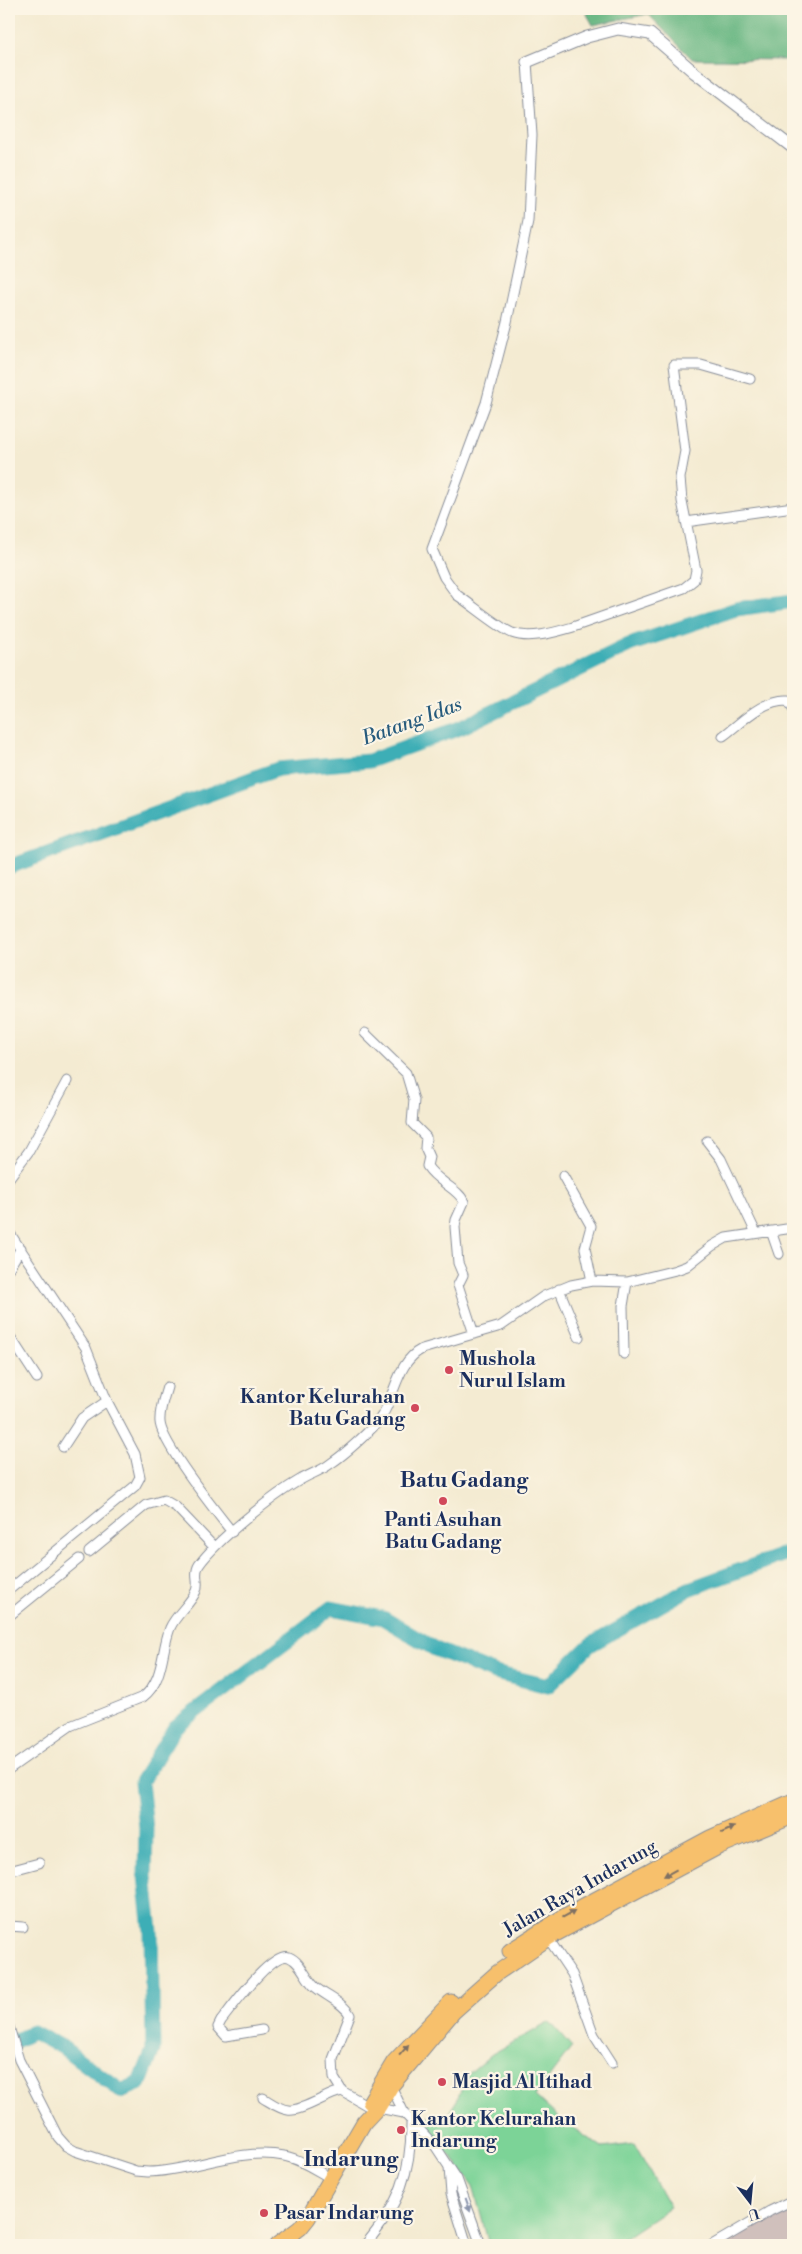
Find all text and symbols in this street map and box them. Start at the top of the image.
water label: Batang Idas [358,692,466,752]
place label: Mushola Nurul Islam [459,1347,566,1393]
marker: Mushola Nurul Islam [443,1364,455,1376]
place label: Kantor Kelurahan Batu Gadang [240,1385,406,1431]
marker: Kantor Kelurahan Batu Gadang [409,1402,421,1414]
district label: Batu Gadang [400,1468,529,1494]
marker: Panti Asuhan Batu Gadang [437,1495,449,1507]
place label: Panti Asuhan Batu Gadang [384,1508,502,1554]
one-way arrow [721,1826,735,1834]
street label: Jalan Raya Indarung [498,1834,661,1942]
one-way arrow [662,1869,677,1877]
one-way arrow [562,1910,576,1918]
one-way arrow [398,2044,409,2056]
place label: Masjid Al Itihad [452,2070,592,2094]
marker: Masjid Al Itihad [436,2076,448,2088]
place label: Kantor Kelurahan Indarung [411,2107,576,2153]
marker: Kantor Kelurahan Indarung [395,2124,407,2136]
district label: Indarung [304,2147,399,2173]
north arrow [724,2176,774,2226]
one-way arrow [464,2198,472,2213]
place label: Pasar Indarung [274,2201,414,2225]
text: U [745,2203,761,2224]
marker: Pasar Indarung [258,2207,270,2219]

